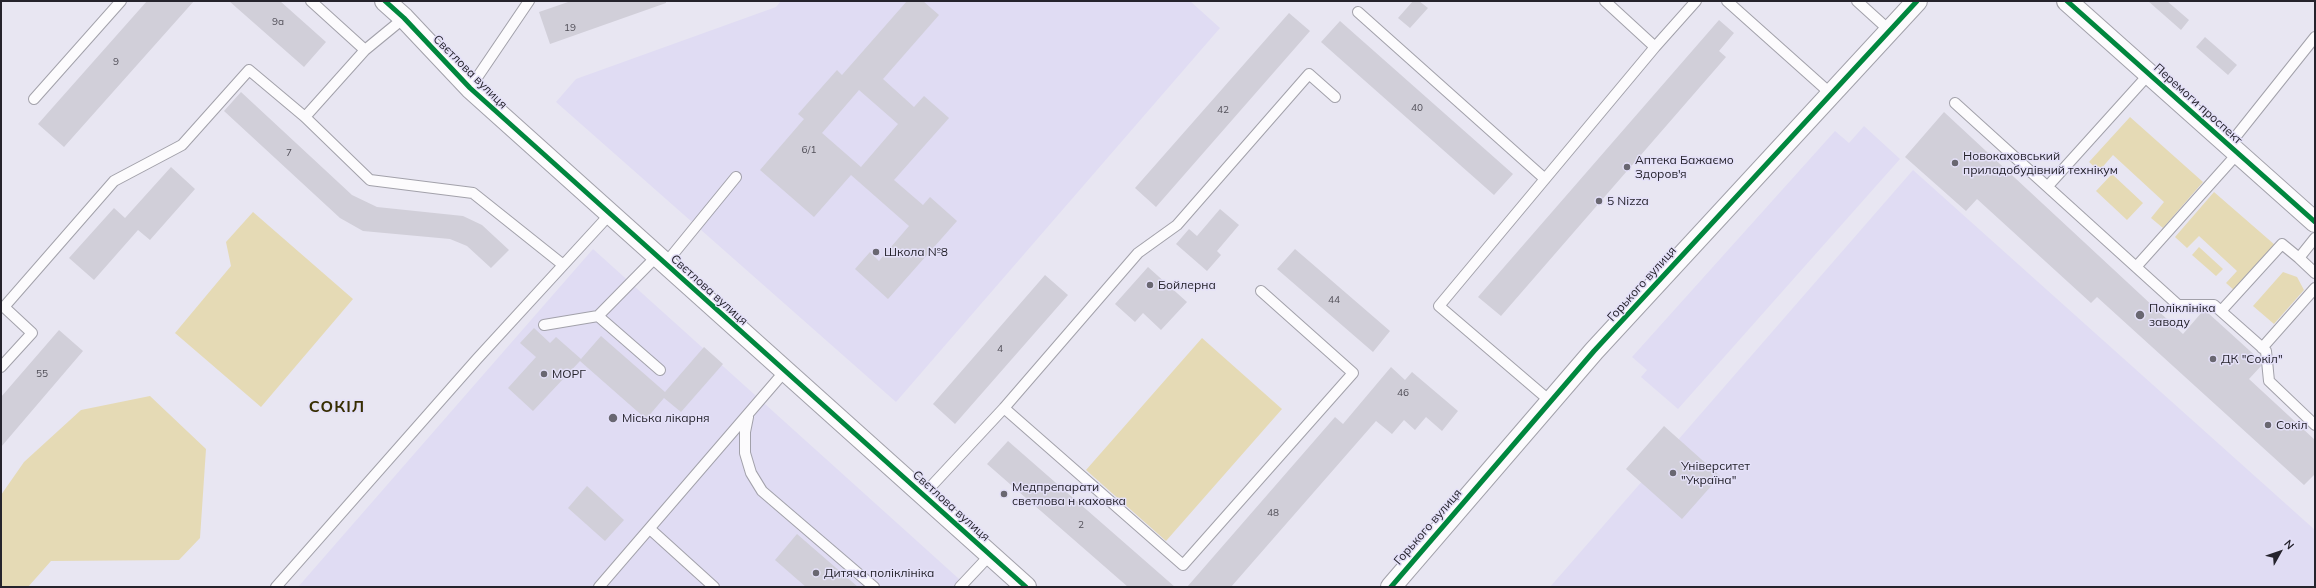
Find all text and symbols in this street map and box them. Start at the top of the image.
house number: 9а [272,16,284,28]
house number: 19 [564,22,576,34]
street label: Свєтлова вулиця [430,32,510,112]
house number: 9 [113,56,119,68]
street label: Перемоги проспект [2151,61,2245,147]
house number: 40 [1411,102,1423,114]
house number: 42 [1217,104,1229,116]
house number: 6/1 [802,144,816,156]
house number: 7 [286,147,292,159]
place label: Новокаховський приладобудівний технікум [1963,149,2118,177]
place label: Аптека Бажаємо Здоров'я [1635,153,1734,181]
marker: Новокаховський приладобудівний технікум [1950,158,1960,168]
marker: Аптека Бажаємо Здоров'я [1622,162,1632,172]
place label: 5 Nizza [1607,194,1649,208]
marker: 5 Nizza [1594,196,1604,206]
street label: Горького вулиця [1605,244,1679,324]
place label: Школа №8 [884,245,948,259]
marker: Школа №8 [871,247,881,257]
street label: Свєтлова вулиця [667,252,751,328]
place label: Бойлерна [1158,278,1216,292]
marker: Бойлерна [1145,280,1155,290]
house number: 44 [1328,294,1340,306]
place label: Поліклініка заводу [2149,301,2215,329]
marker: Поліклініка заводу [2134,309,2146,321]
house number: 4 [997,343,1003,355]
place label: ДК "Сокіл" [2221,352,2283,366]
marker: ДК "Сокіл" [2208,354,2218,364]
place label: МОРГ [552,367,586,381]
house number: 55 [36,368,48,380]
marker: МОРГ [539,369,549,379]
house number: 46 [1397,387,1409,399]
district label: СОКІЛ [309,397,365,417]
place label: Міська лікарня [622,411,710,425]
marker: Міська лікарня [607,412,619,424]
place label: Сокіл [2276,418,2308,432]
marker: Сокіл [2263,420,2273,430]
place label: Університет "Україна" [1681,459,1750,487]
street label: Свєтлова вулиця [909,468,993,544]
marker: Університет "Україна" [1668,468,1678,478]
place label: Медпрепарати светлова н каховка [1012,480,1126,508]
street label: Горького вулиця [1391,486,1465,568]
marker: Медпрепарати светлова н каховка [999,489,1009,499]
house number: 48 [1267,507,1279,519]
house number: 2 [1078,519,1084,531]
north arrow [2260,532,2300,572]
text: N [2281,537,2297,552]
place label: Дитяча поліклініка [824,566,934,580]
marker: Дитяча поліклініка [811,568,821,578]

